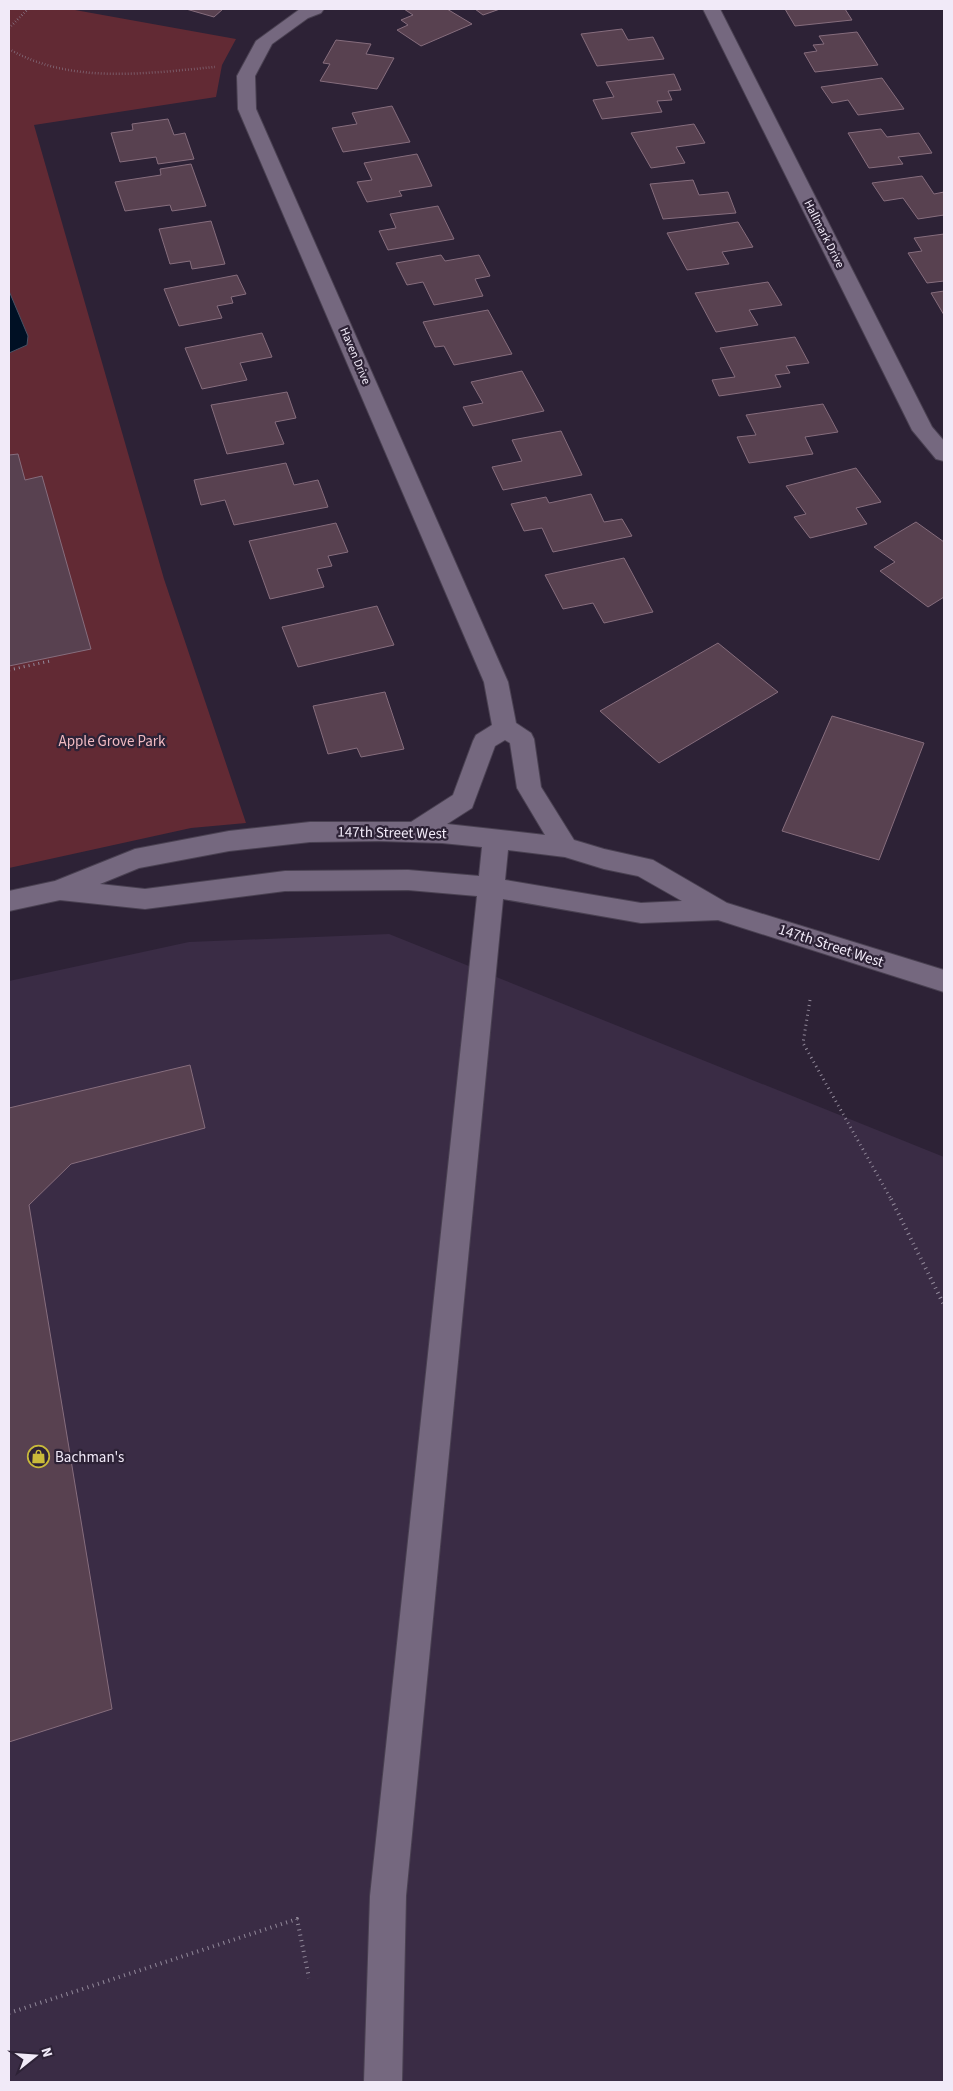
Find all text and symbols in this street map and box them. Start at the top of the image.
street label: Hallmark Drive [800,197,849,271]
street label: Haven Drive [335,325,375,387]
park label: Apple Grove Park [59,731,166,752]
street label: 147th Street West [337,822,447,844]
street label: 147th Street West [776,919,886,973]
shop icon: Bachman's [27,1445,51,1469]
place label: Bachman's [55,1447,124,1468]
north arrow [10,2031,60,2081]
text: N [36,2045,57,2060]

